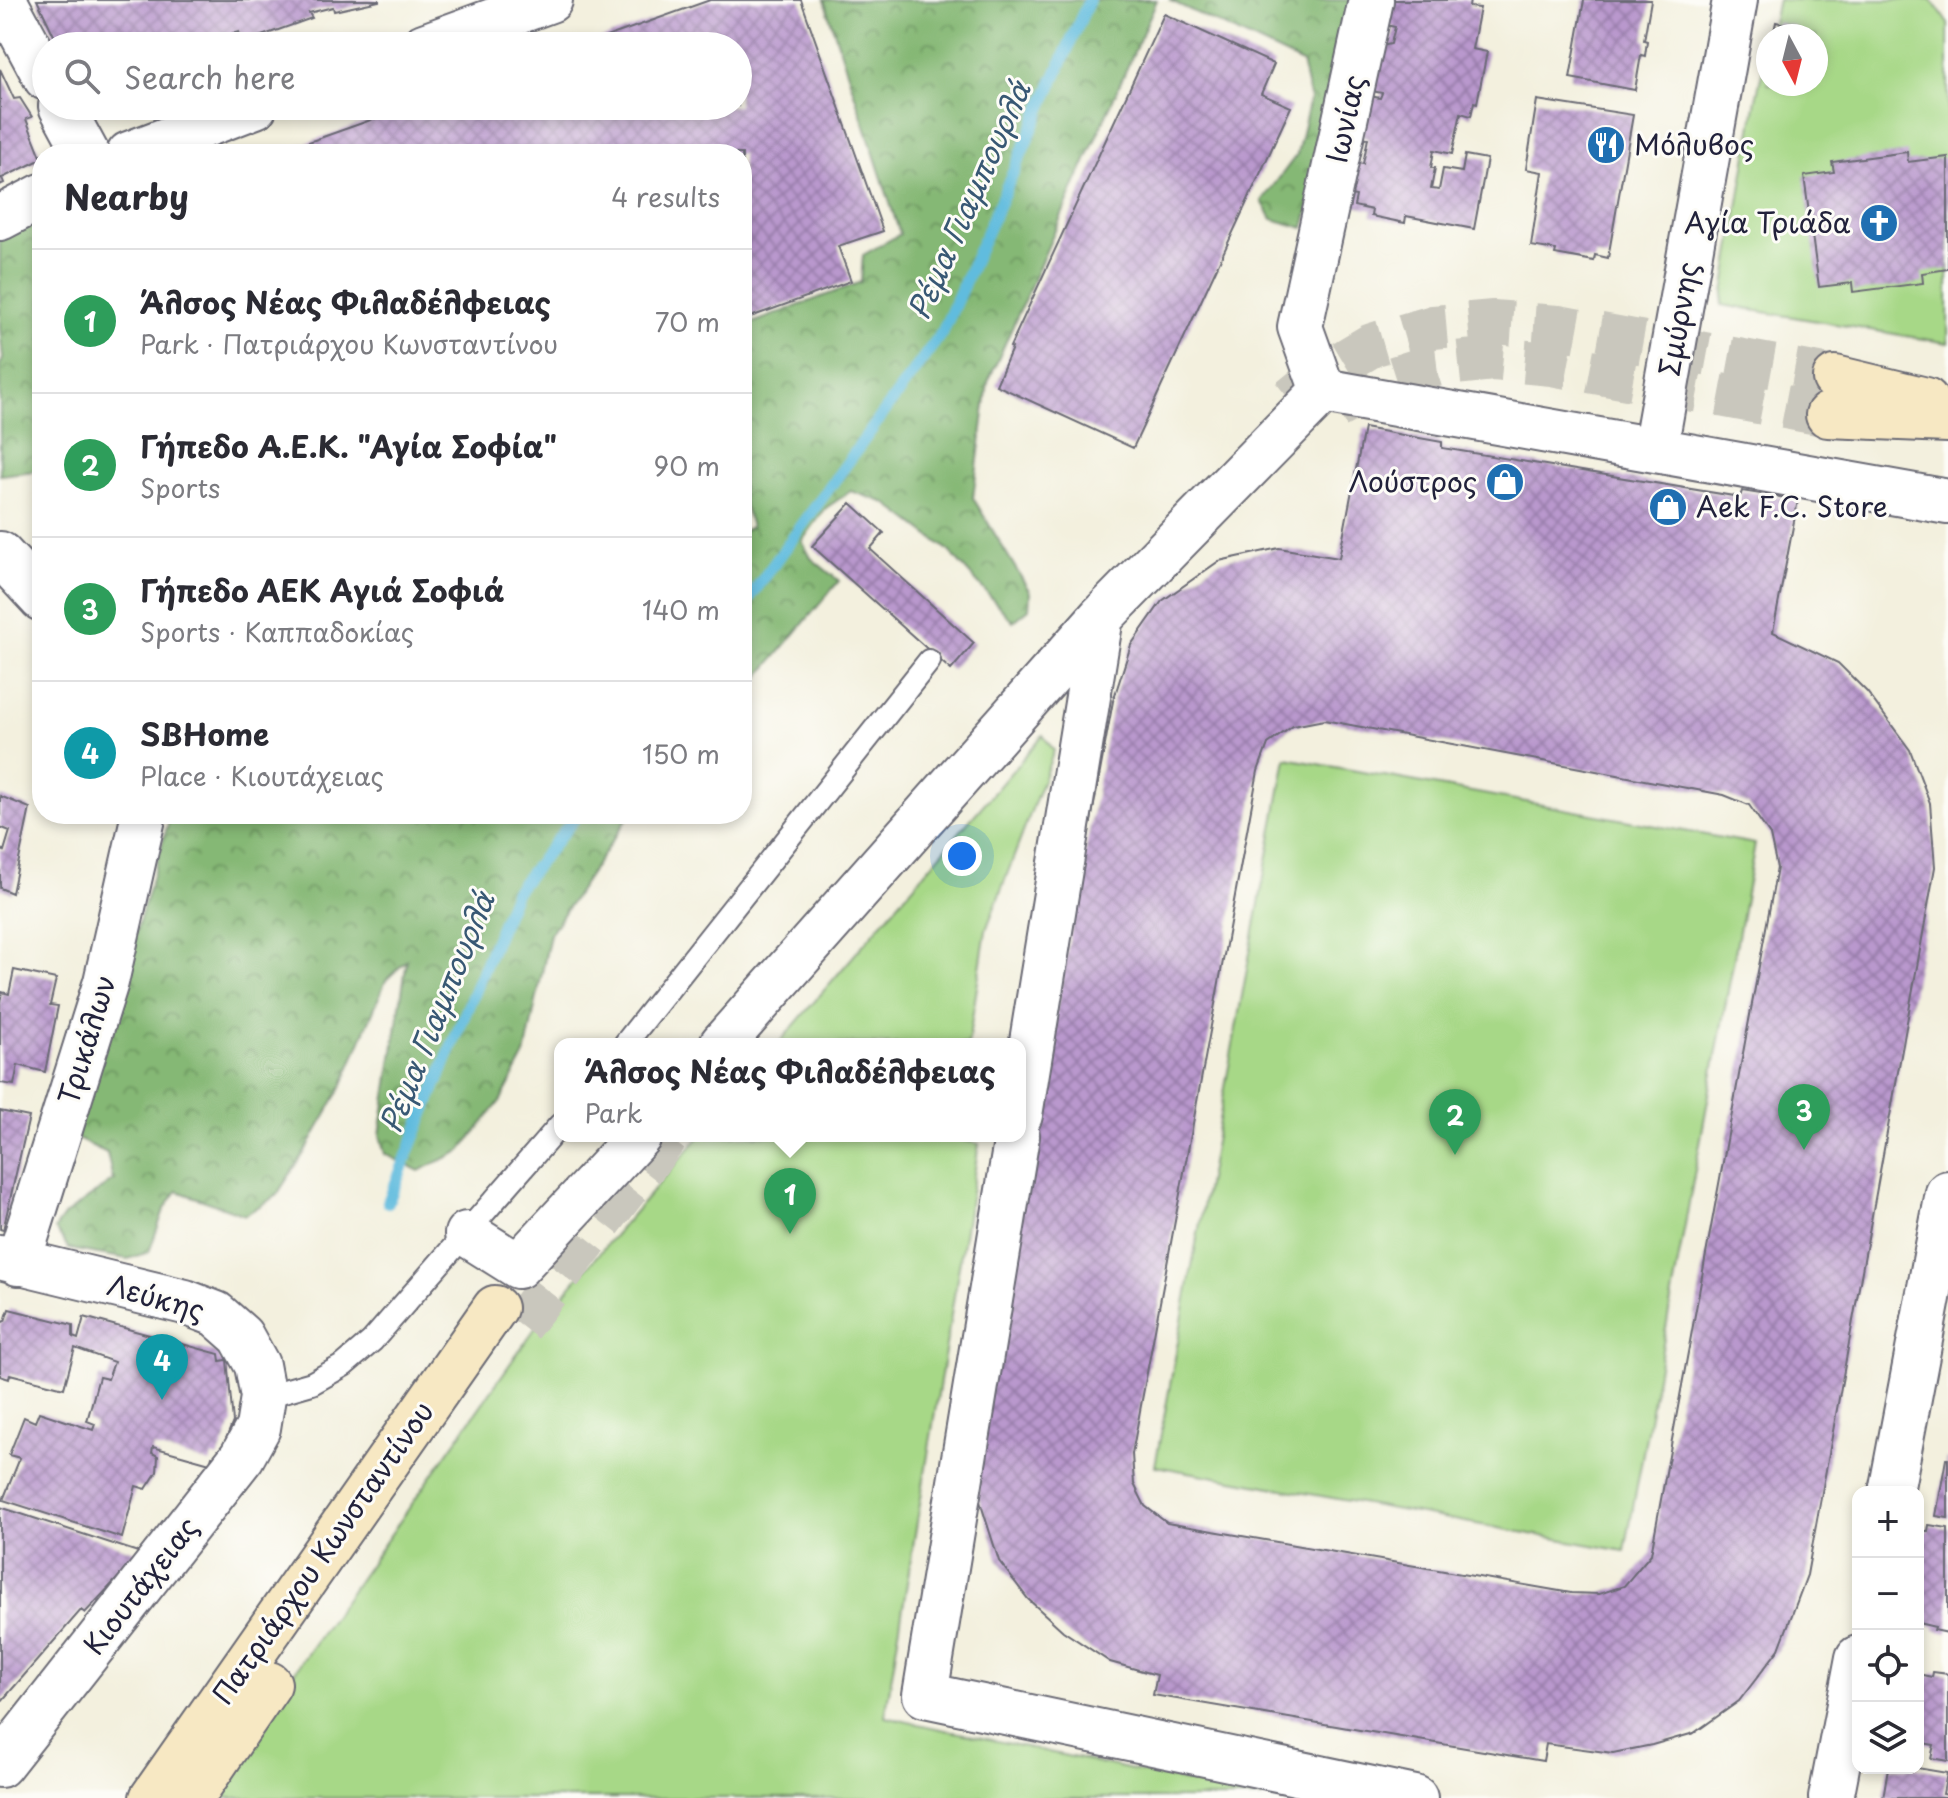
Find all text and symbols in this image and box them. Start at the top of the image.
north arrow [1756,24,1828,96]
search box [32,32,752,120]
icon: search [60,54,104,98]
text: Search here [124,54,296,99]
water label: Ρέμα Γιαμπουρλά [895,71,1041,327]
street label: Ιωνίας [1314,71,1375,167]
place label: Μόλυβος [1634,122,1754,165]
restaurant icon: Μόλυβος [1585,124,1627,166]
text: Nearby [64,170,189,222]
text: 4 results [611,177,720,216]
place label: Αγία Τριάδα [1684,200,1851,243]
church icon: Αγία Τριάδα [1858,202,1900,244]
street label: Σμύρνης [1646,258,1709,379]
text: Άλσος Νέας Φιλαδέλφειας [140,279,551,324]
text: 1 [84,302,96,341]
text: 70 m [655,302,720,341]
text: Park · Πατριάρχου Κωνσταντίνου [140,324,558,363]
text: Γήπεδο Α.Ε.Κ. "Αγία Σοφία" [140,423,557,468]
text: 2 [81,446,99,485]
text: 90 m [653,446,720,485]
place label: Λούστρος [1348,459,1477,502]
shop icon: Λούστρος [1484,461,1526,503]
text: Sports [140,468,220,507]
place label: Aek F.C. Store [1696,484,1888,527]
shop icon: Aek F.C. Store [1647,486,1689,528]
text: Γήπεδο ΑΕΚ Αγιά Σοφιά [140,567,504,612]
text: 3 [81,590,99,629]
text: 140 m [642,590,720,629]
text: Sports · Καππαδοκίας [140,612,414,651]
text: SBHome [140,711,269,756]
text: 4 [81,734,99,773]
text: 150 m [642,734,720,773]
text: Place · Κιουτάχειας [140,756,384,795]
your location [942,836,982,876]
water label: Ρέμα Γιαμπουρλά [367,882,506,1140]
street label: Τρικάλων [46,970,126,1109]
popup [554,1038,1026,1142]
text: Άλσος Νέας Φιλαδέλφειας [585,1048,995,1093]
pin: 3 [1778,1084,1830,1150]
pin: 2 [1429,1089,1481,1155]
text: Park [585,1093,643,1132]
pin: 1 [764,1168,816,1234]
street label: Λεύκης [103,1262,210,1331]
pin: 4 [136,1334,188,1400]
street label: Πατριάρχου Κωνσταντίνου [201,1392,443,1713]
map controls [1852,1486,1924,1774]
button: + [1852,1486,1924,1558]
street label: Κιουτάχειας [72,1507,208,1663]
button: − [1852,1558,1924,1630]
button: locate [1852,1630,1924,1702]
button: layers [1852,1702,1924,1774]

